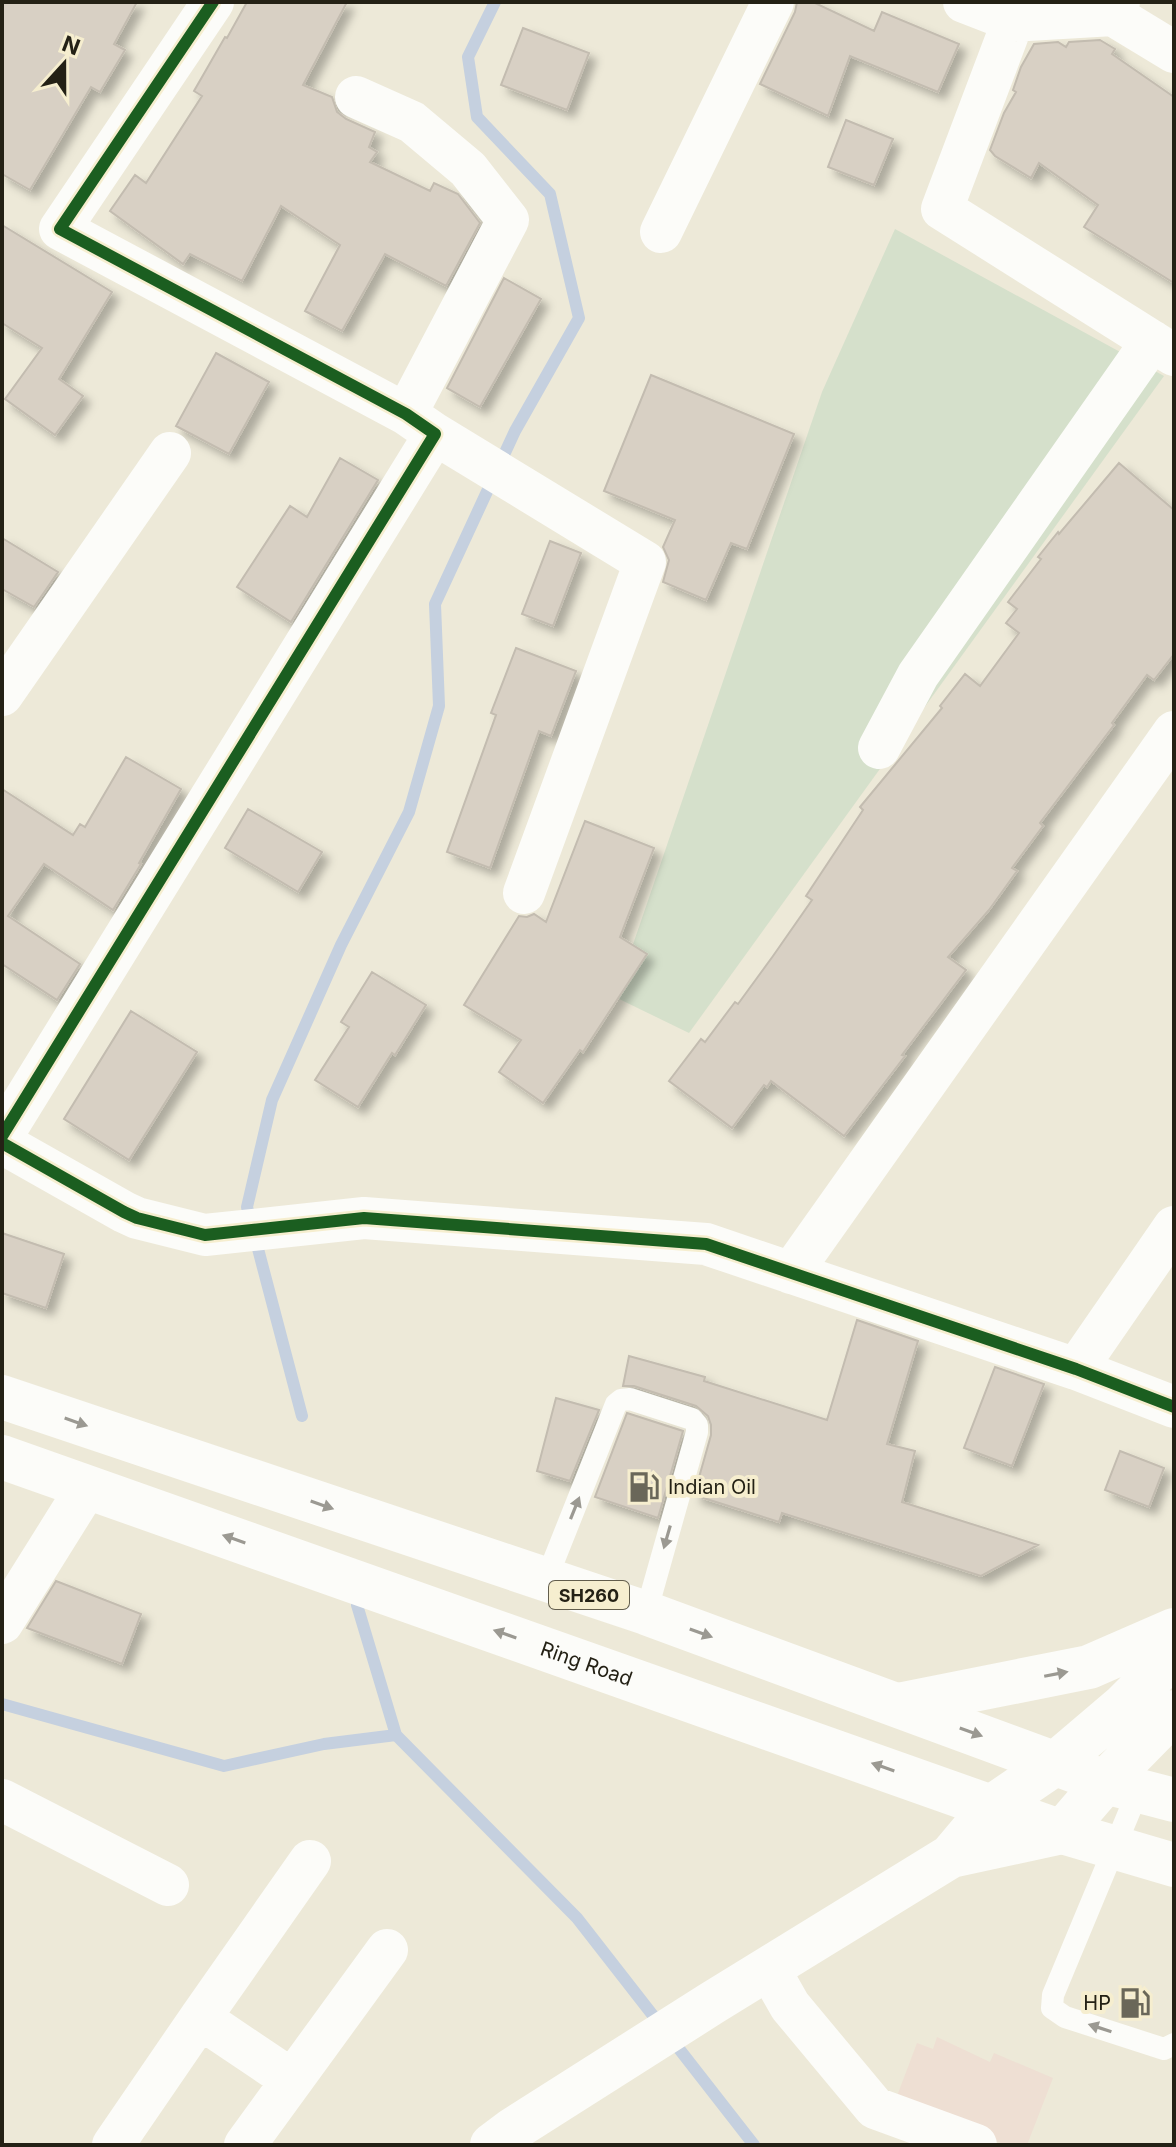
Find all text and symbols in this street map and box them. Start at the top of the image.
north arrow [24,24,104,104]
text: N [59,30,84,60]
one-way arrow [64,1416,88,1428]
fuel station icon: Indian Oil [627,1470,661,1504]
place label: Indian Oil [668,1475,756,1499]
one-way arrow [569,1496,582,1520]
one-way arrow [310,1499,334,1511]
one-way arrow [661,1525,673,1550]
one-way arrow [222,1532,246,1544]
road number: SH260 [549,1581,629,1609]
one-way arrow [689,1627,713,1640]
one-way arrow [493,1628,517,1640]
street label: Ring Road [537,1637,636,1691]
one-way arrow [1044,1667,1069,1679]
one-way arrow [960,1727,984,1739]
one-way arrow [871,1760,895,1773]
fuel station icon: HP [1118,1986,1152,2020]
place label: HP [1083,1991,1111,2015]
one-way arrow [1088,2021,1112,2034]

